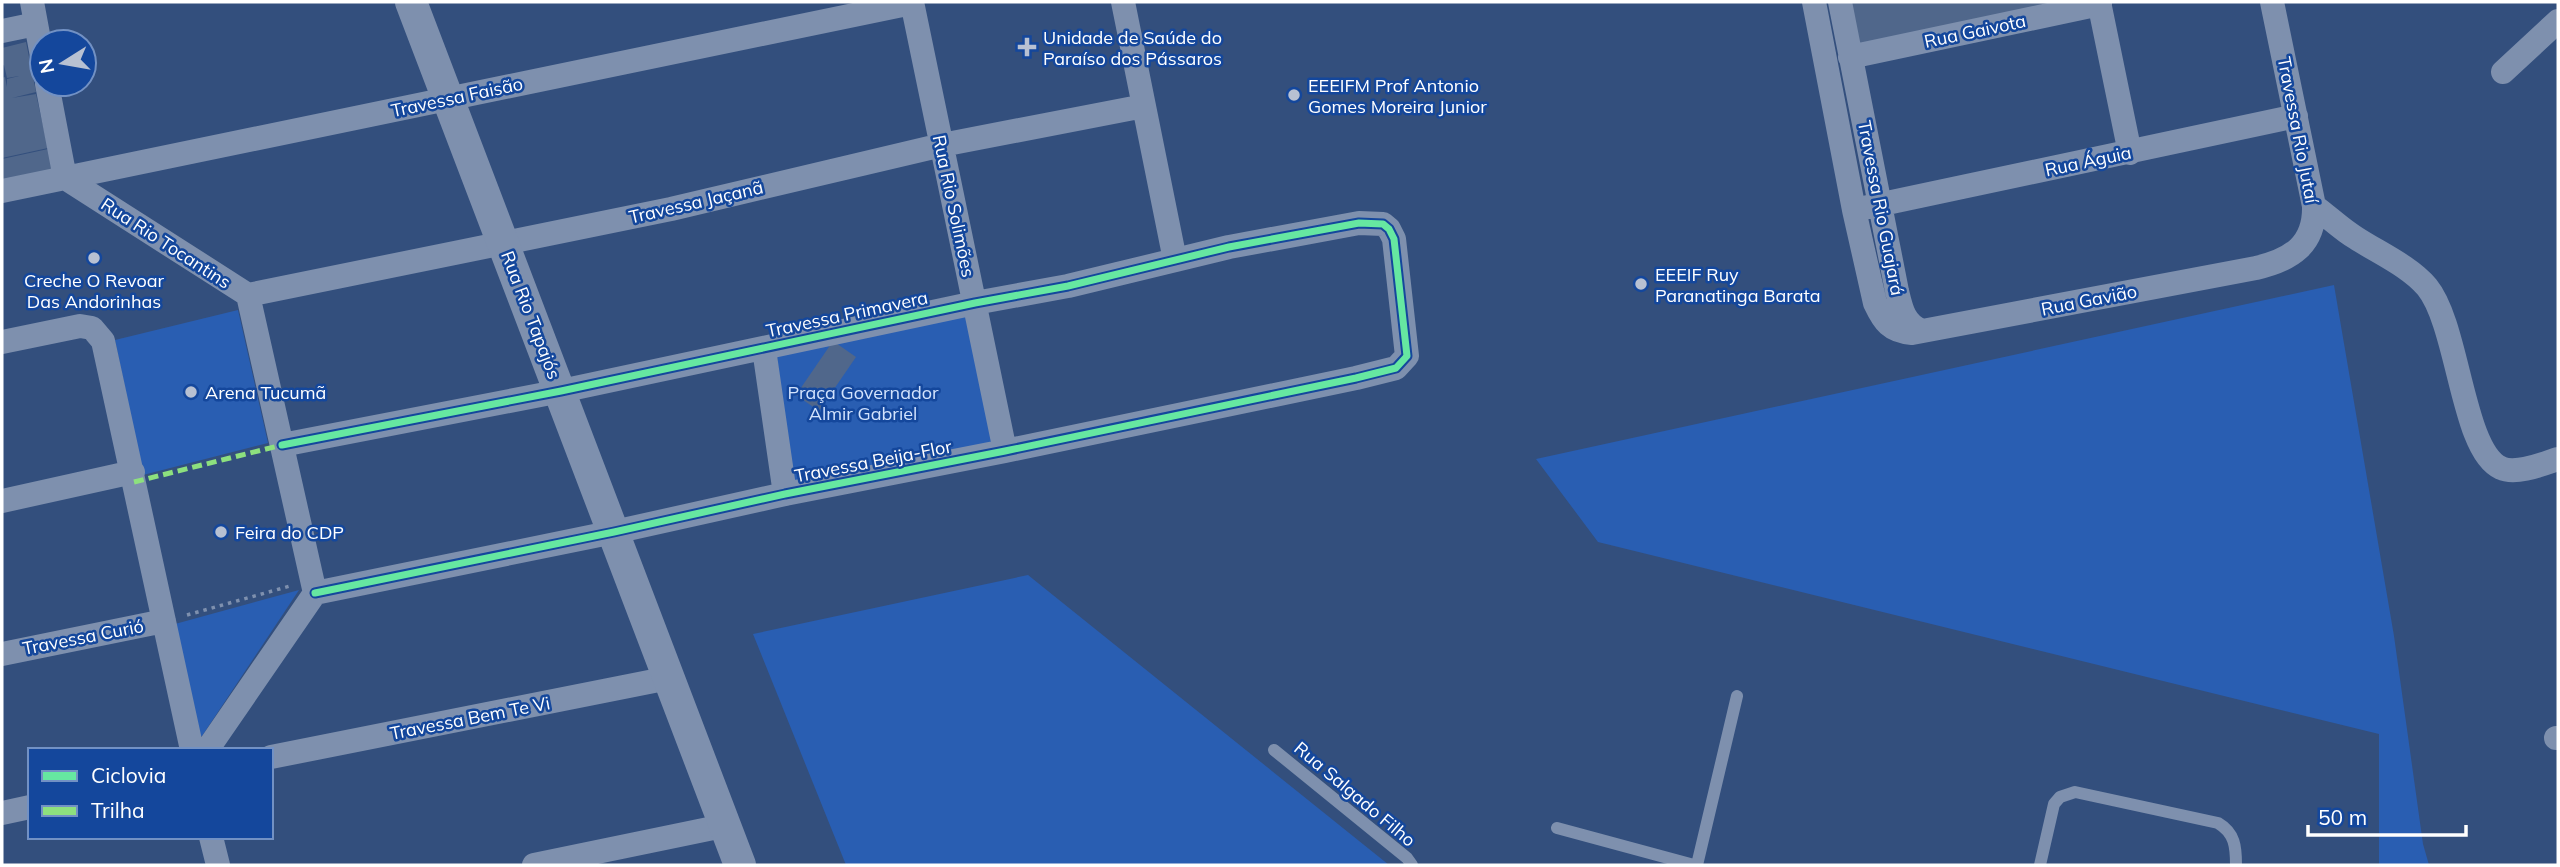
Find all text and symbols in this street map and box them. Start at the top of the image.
street label: Rua Gaivota [1922,9,2028,53]
place label: Unidade de Saúde do Paraíso dos Pássaros [1043,26,1222,70]
north arrow [28,28,98,98]
marker: Unidade de Saúde do Paraíso dos Pássaros [1017,37,1037,57]
street label: Travessa Rio Jutaí [2273,55,2324,207]
text: N [33,57,59,76]
street label: Travessa Faisão [389,72,525,122]
place label: EEEIFM Prof Antonio Gomes Moreira Junior [1308,74,1487,118]
marker: EEEIFM Prof Antonio Gomes Moreira Junior [1286,87,1302,103]
street label: Travessa Rio Guajará [1853,119,1909,297]
street label: Rua Rio Solimões [928,133,980,279]
street label: Rua Águia [2043,141,2133,181]
street label: Travessa Jaçanã [627,175,765,229]
street label: Rua Rio Tocantins [97,192,235,294]
street label: Rua Rio Tapajós [496,248,566,382]
marker: Creche O Revoar Das Andorinhas [86,250,102,266]
place label: EEEIF Ruy Paranatinga Barata [1655,263,1821,307]
place label: Creche O Revoar Das Andorinhas [24,269,164,313]
marker: EEEIF Ruy Paranatinga Barata [1633,276,1649,292]
street label: Rua Gavião [2039,279,2139,321]
street label: Travessa Primavera [764,286,930,342]
place label: Arena Tucumã [205,381,326,404]
park label: Praça Governador Almir Gabriel [787,381,939,425]
marker: Arena Tucumã [183,384,199,400]
street label: Travessa Beija-Flor [792,434,954,488]
place label: Feira do CDP [235,521,344,544]
marker: Feira do CDP [213,524,229,540]
street label: Travessa Curió [21,614,145,660]
street label: Travessa Bem Te Vi [388,691,552,745]
street label: Rua Salgado Filho [1290,736,1420,852]
legend [28,748,273,839]
text: Ciclovia [91,762,166,788]
scale bar [2308,794,2466,838]
text: Trilha [91,797,145,823]
text: 50 m [2318,804,2367,830]

